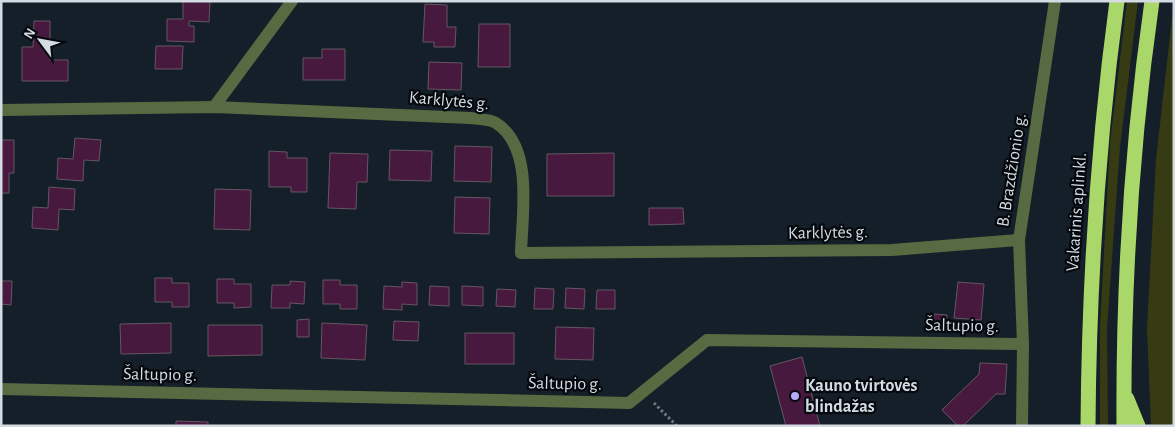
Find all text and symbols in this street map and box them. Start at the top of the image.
north arrow [15,15,65,65]
text: N [21,26,38,41]
street label: Karklytės g. [408,89,490,113]
street label: B. Brazdžionio g. [994,112,1030,228]
street label: Vakarinis aplinkl. [1064,152,1090,272]
street label: Karklytės g. [788,223,868,243]
street label: Šaltupio g. [925,313,999,336]
street label: Šaltupio g. [123,362,197,385]
street label: Šaltupio g. [528,371,602,394]
place label: Kauno tvirtovės blindažas [805,377,917,416]
marker: Kauno tvirtovės blindažas [789,390,801,402]

